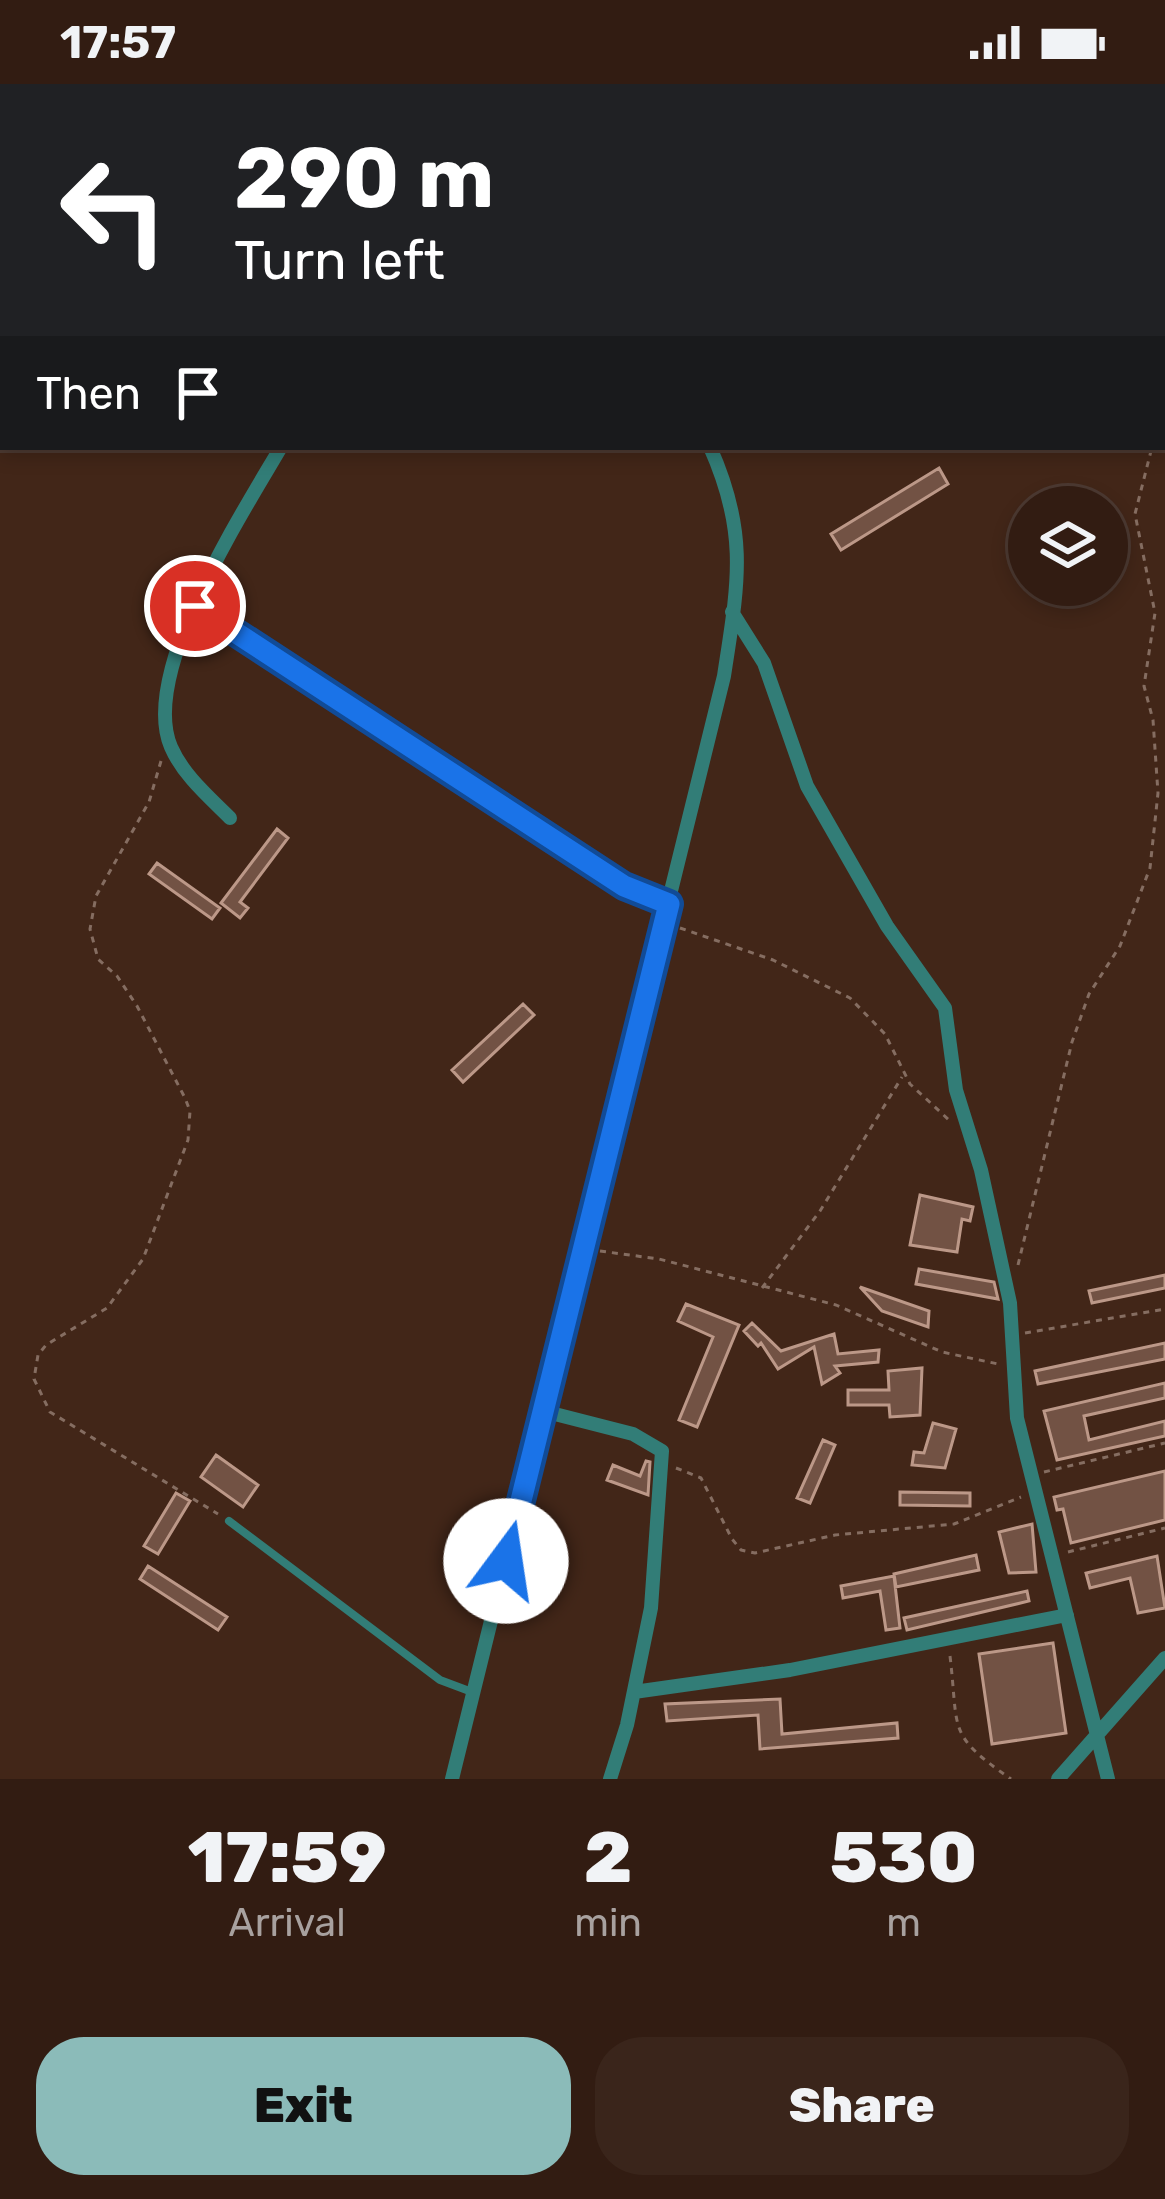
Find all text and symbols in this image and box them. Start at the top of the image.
text: 17:57 [60,16,176,69]
text: 290 m [234,128,494,228]
icon: left [36,132,192,288]
text: Turn left [234,229,445,293]
icon: arrive [165,360,231,426]
text: Then [36,367,141,420]
map controls [1008,486,1128,606]
button: layers [1008,486,1128,606]
pin [144,555,246,657]
icon: arrive [162,573,228,639]
position arrow [443,1498,569,1624]
text: 17:59 [188,1815,387,1900]
text: 2 [584,1815,633,1900]
text: 530 [830,1815,977,1900]
text: Arrival [229,1900,346,1946]
text: min [574,1900,642,1946]
text: m [886,1900,921,1946]
button: Exit [36,2037,571,2175]
button: Share [595,2037,1129,2175]

